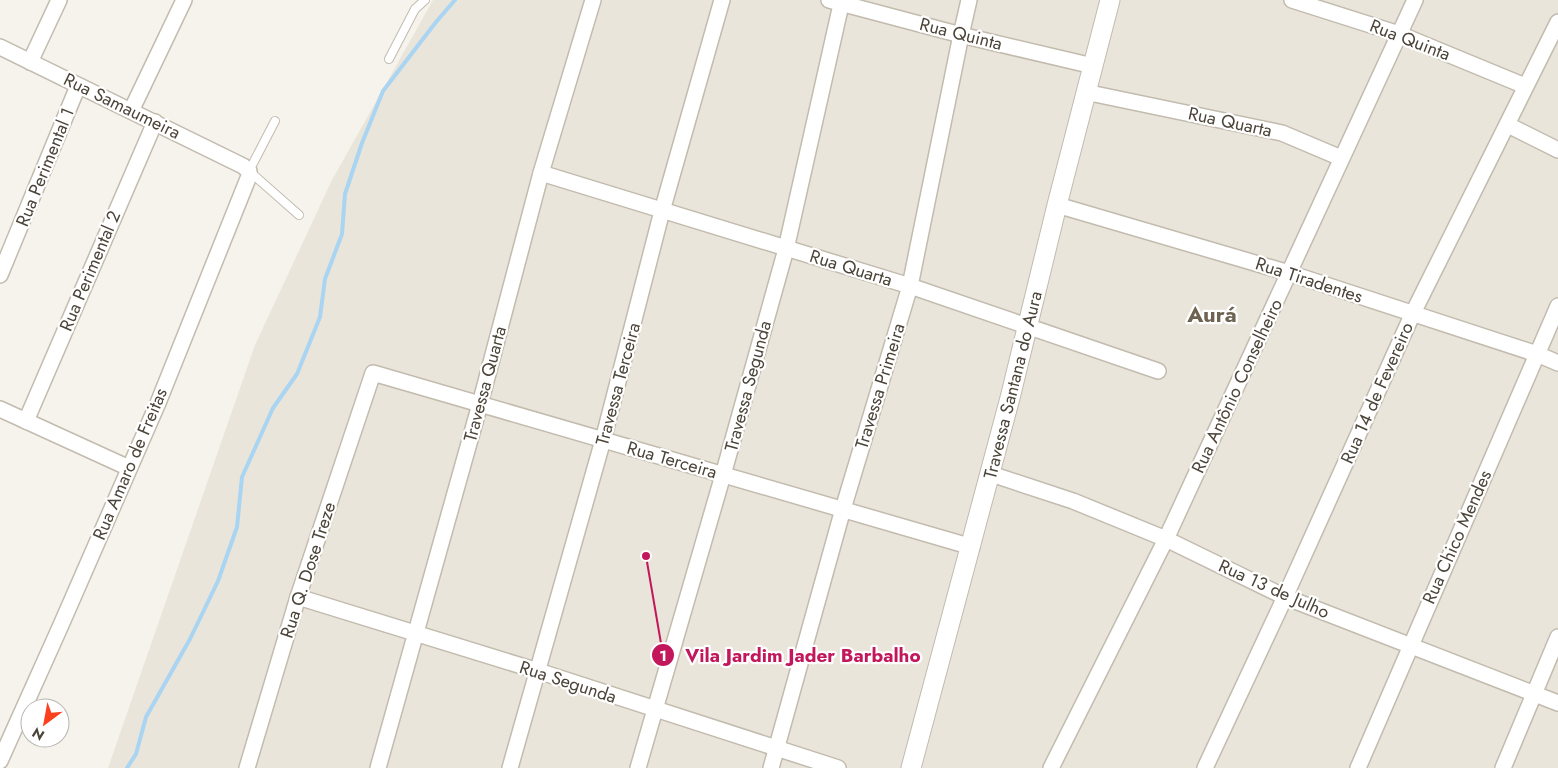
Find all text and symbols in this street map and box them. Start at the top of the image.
street label: Rua Quinta [917,11,1005,57]
street label: Rua Quinta [1366,13,1454,67]
street label: Rua Samaumeira [59,66,185,146]
street label: Rua Quarta [1186,100,1274,144]
street label: Rua Perimental 1 [9,104,81,230]
street label: Rua Perimental 2 [53,207,127,335]
street label: Rua Quarta [807,243,895,293]
street label: Rua Tiradentes [1252,250,1366,310]
street label: Travessa Santana do Aura [977,288,1049,482]
street label: Rua Antônio Conselheiro [1185,294,1289,478]
district label: Aurá [1186,298,1237,330]
street label: Travessa Segunda [718,318,778,454]
street label: Rua 14 de Fevereiro [1334,318,1420,468]
street label: Travessa Terceira [589,320,647,448]
street label: Travessa Primeira [849,320,911,452]
street label: Travessa Quarta [457,323,513,445]
street label: Rua Amaro de Freitas [86,384,174,544]
street label: Rua Terceira [624,435,720,485]
street label: Rua Chico Mendes [1416,466,1498,608]
street label: Rua Q. Dose Treze [274,499,342,641]
street label: Rua 13 de Julho [1214,553,1334,625]
callout: Vila Jardim Jader Barbalho [650,638,930,672]
text: Vila Jardim Jader Barbalho [684,642,921,669]
text: 1 [659,645,667,667]
street label: Rua Segunda [516,654,620,710]
north arrow [20,698,70,748]
text: N [28,723,48,745]

